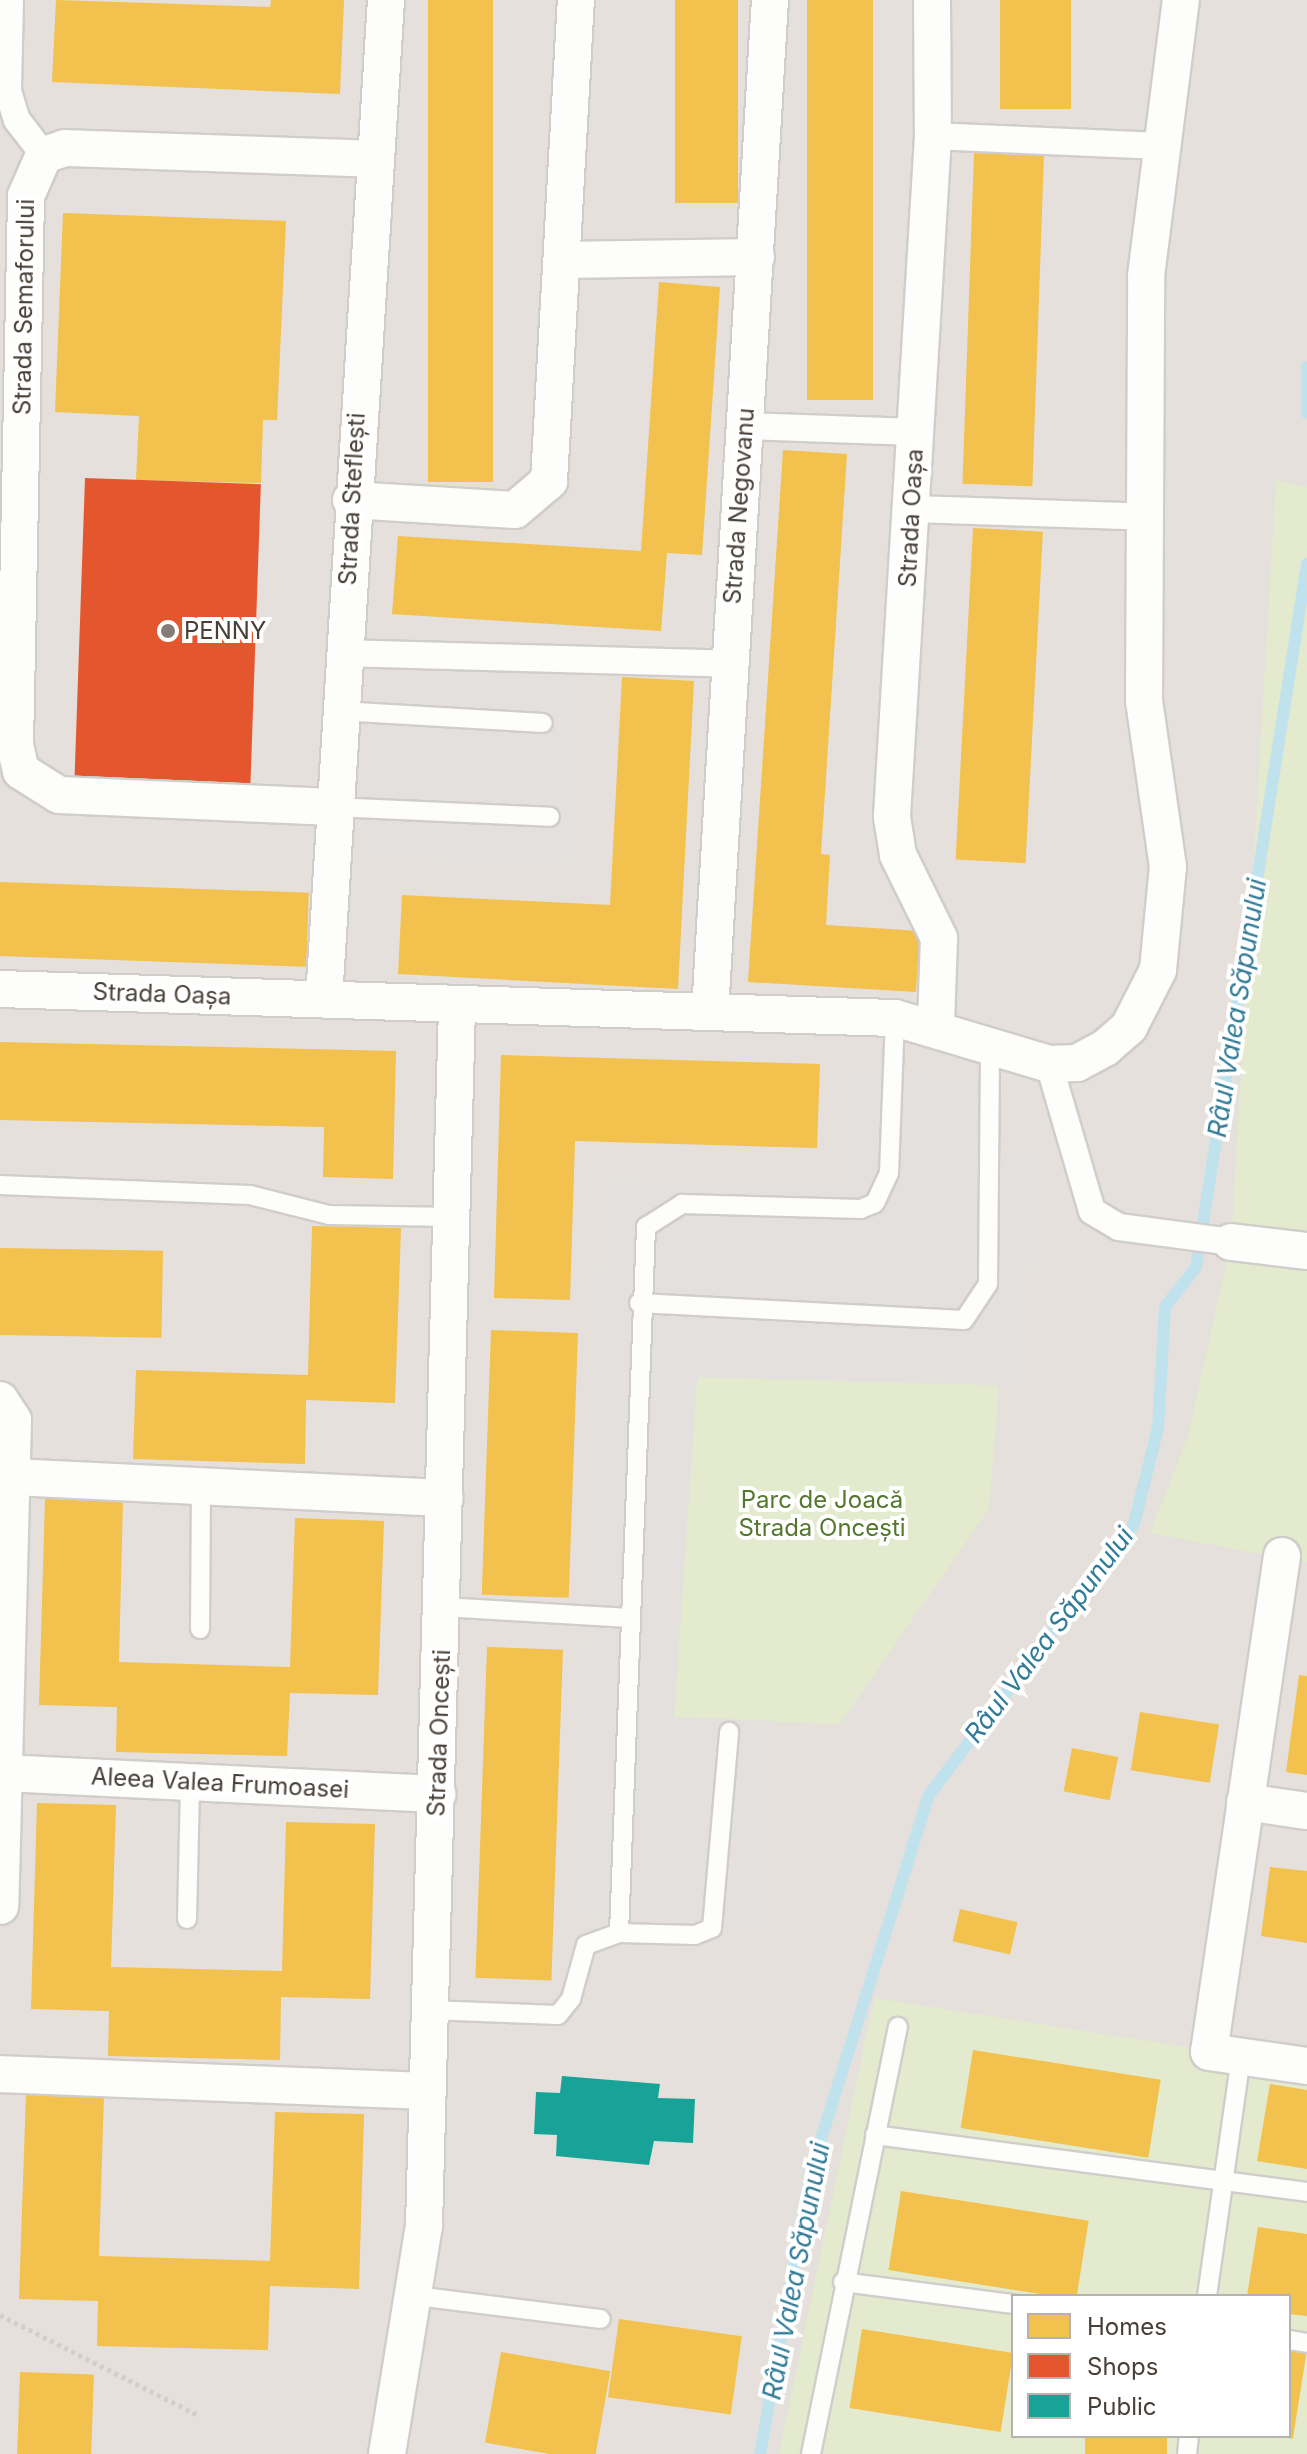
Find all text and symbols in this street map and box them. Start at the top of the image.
street label: Strada Semaforului [8,199,40,415]
street label: Strada Negovanu [718,407,760,605]
street label: Strada Steflești [333,412,371,586]
street label: Strada Oașa [893,448,929,588]
place label: PENNY [184,617,266,645]
marker: PENNY [159,622,177,640]
water label: Râul Valea Săpunului [1201,876,1273,1140]
street label: Strada Oașa [92,977,232,1011]
park label: Parc de Joacă Strada Oncești [738,1486,906,1542]
water label: Râul Valea Săpunului [958,1521,1140,1749]
street label: Strada Oncești [422,1649,456,1817]
street label: Aleea Valea Frumoasei [90,1762,350,1804]
water label: Râul Valea Săpunului [756,2140,836,2402]
legend [1011,2294,1291,2438]
text: Homes [1087,2312,1167,2341]
text: Shops [1087,2352,1158,2381]
text: Public [1087,2392,1157,2421]

